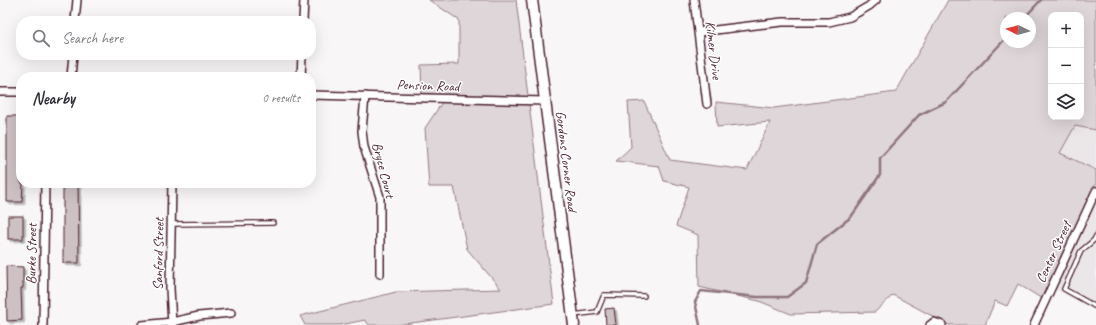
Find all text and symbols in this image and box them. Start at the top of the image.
north arrow [1000,12,1036,48]
map controls [1048,12,1084,120]
button: + [1048,12,1084,48]
search box [16,16,316,60]
street label: Kilmer Drive [701,20,726,82]
icon: search [30,27,52,49]
text: Search here [62,29,123,48]
button: − [1048,48,1084,84]
street label: Pension Road [396,76,462,95]
button: layers [1048,84,1084,120]
text: Nearby [32,88,75,109]
text: 0 results [262,90,300,106]
street label: Gordons Corner Road [552,110,581,215]
street label: Bryce Court [368,141,399,201]
street label: Sanford Street [149,216,168,290]
street label: Center Street [1032,217,1076,286]
street label: Burke Street [22,222,41,285]

